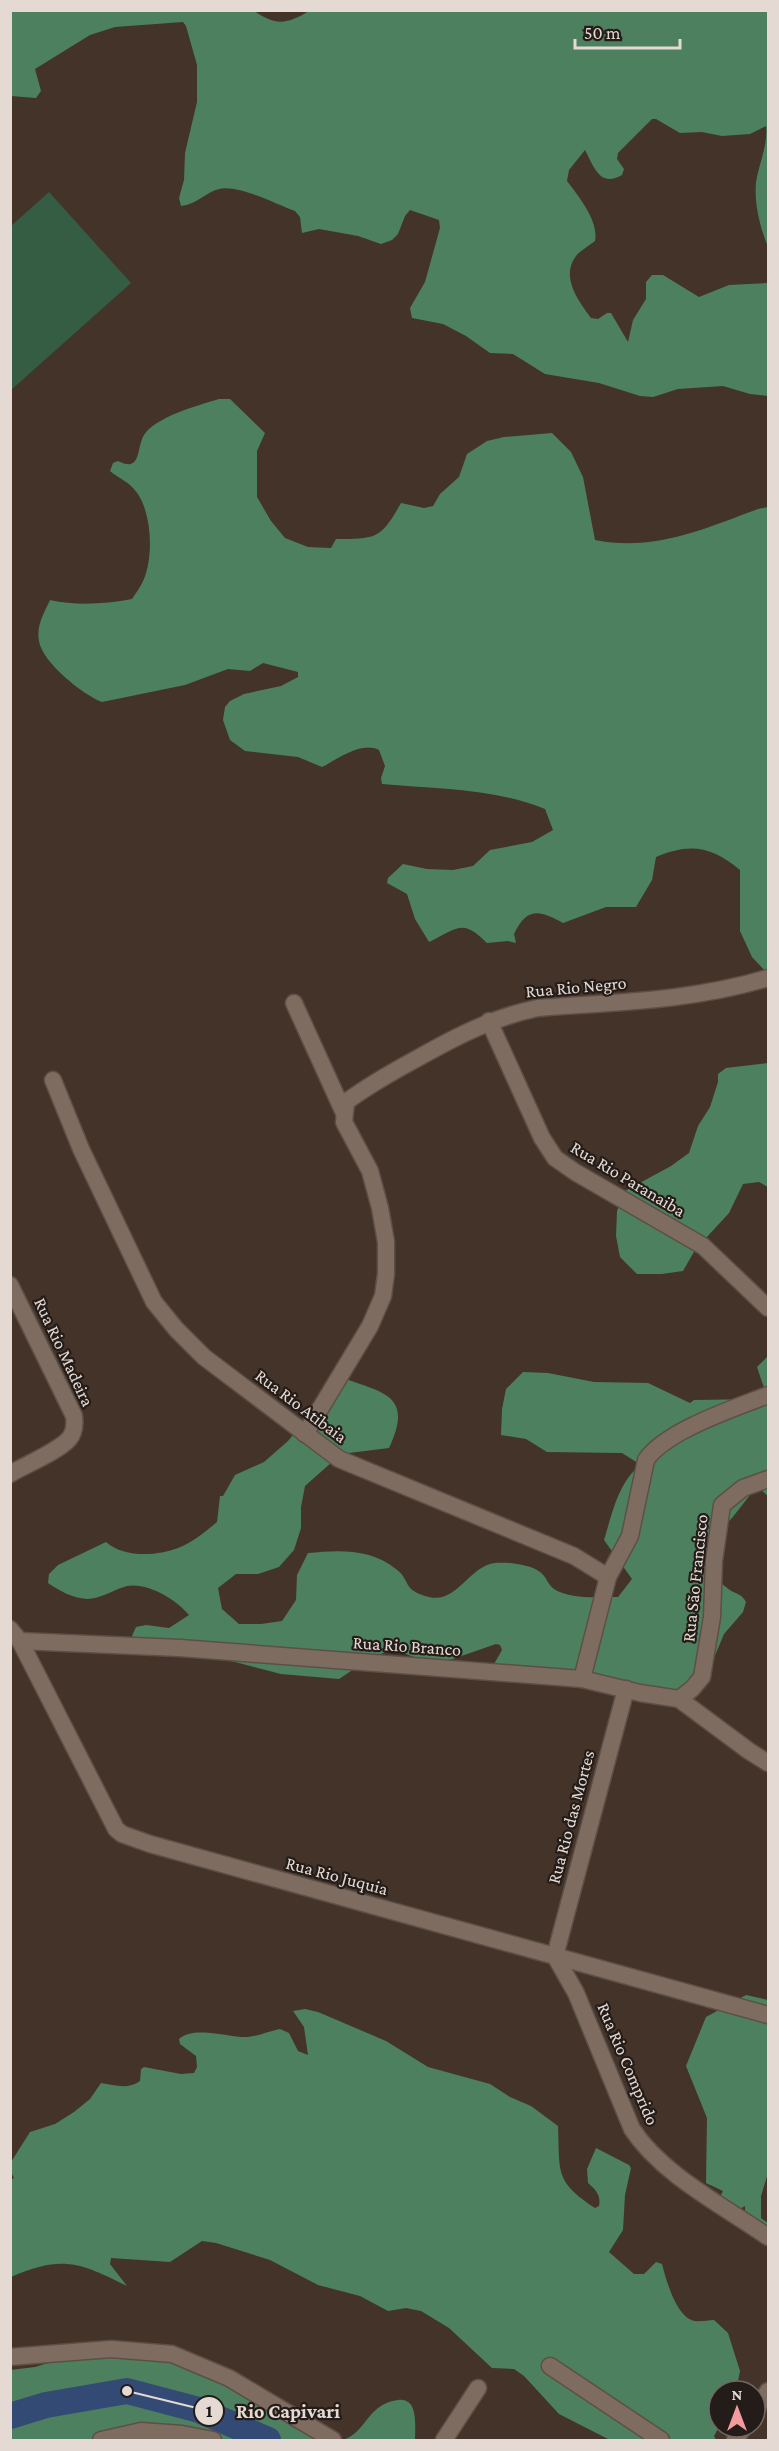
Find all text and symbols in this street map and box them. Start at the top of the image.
scale bar [575,12,680,50]
text: 50 m [584,23,621,43]
street label: Rua Rio Negro [525,973,627,1001]
street label: Rua Rio Paranaiba [567,1137,689,1221]
street label: Rua Rio Madeira [30,1294,98,1410]
street label: Rua Rio Atibaia [251,1365,351,1447]
street label: Rua São Francisco [678,1513,712,1643]
street label: Rua Rio Branco [352,1632,462,1660]
street label: Rua Rio das Mortes [544,1748,598,1886]
street label: Rua Rio Juquia [284,1853,390,1899]
street label: Rua Rio Comprido [593,2000,663,2128]
north arrow [707,2379,767,2439]
text: N [732,2386,743,2403]
callout: Rio Capivari [194,2392,352,2430]
text: Rio Capivari [236,2400,340,2422]
text: 1 [206,2401,213,2421]

